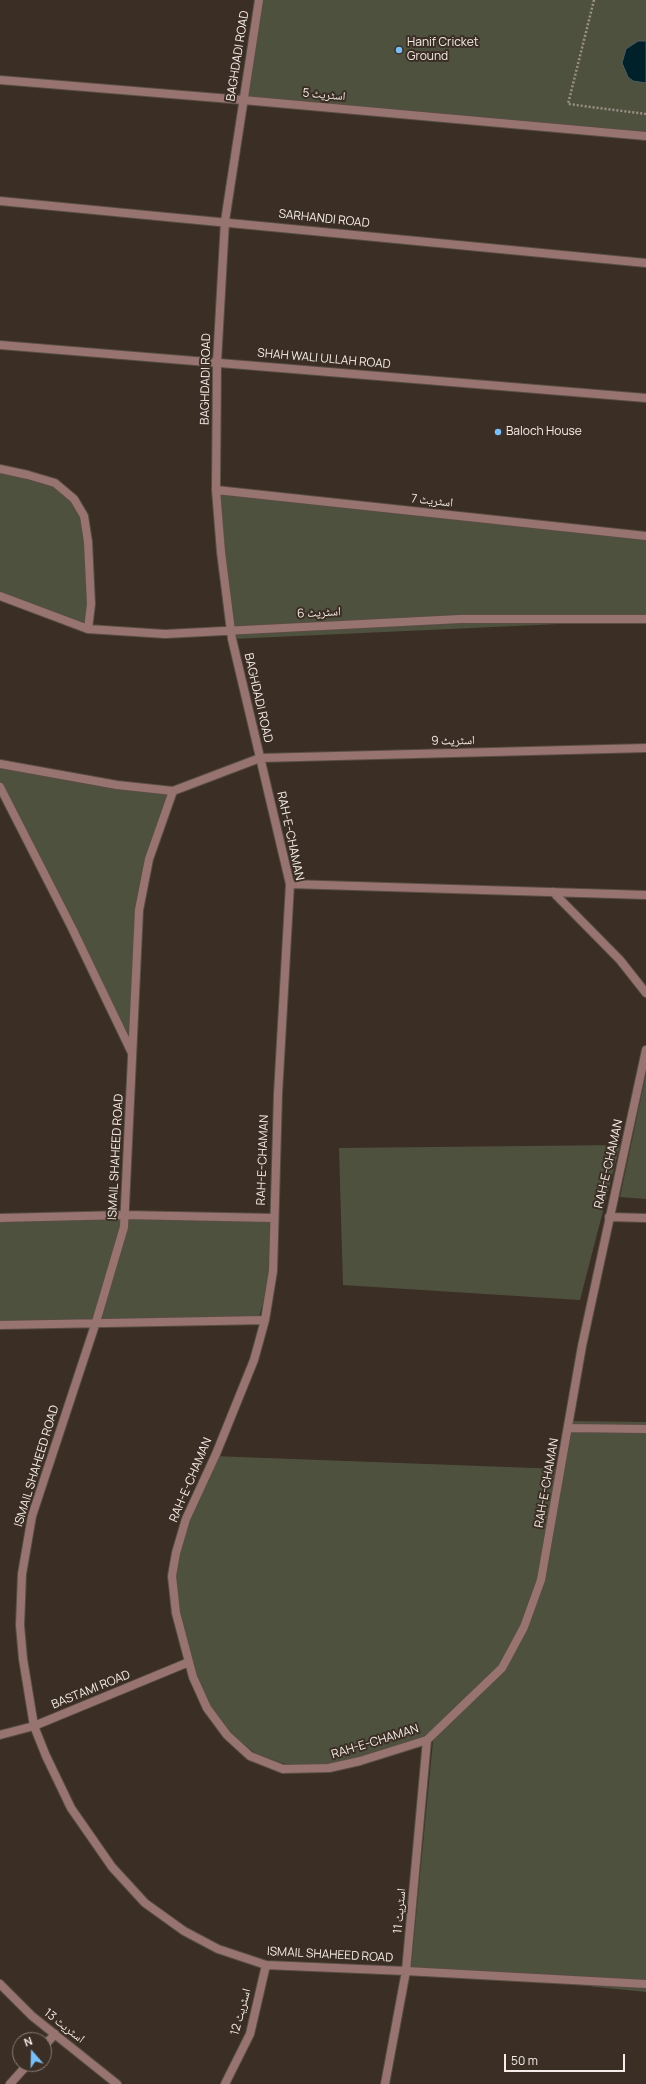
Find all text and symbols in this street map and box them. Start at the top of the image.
street label: BAGHDADI ROAD [224,10,252,102]
place label: Hanif Cricket Ground [407,36,478,64]
marker: Hanif Cricket Ground [394,45,404,55]
street label: اسٹریٹ 5 [302,86,346,104]
street label: SARHANDI ROAD [278,207,370,231]
street label: BAGHDADI ROAD [198,333,214,425]
street label: SHAH WALI ULLAH ROAD [257,346,391,372]
place label: Baloch House [506,425,582,439]
marker: Baloch House [493,427,503,437]
street label: اسٹریٹ 7 [410,492,454,510]
street label: اسٹریٹ 6 [297,605,341,621]
street label: BAGHDADI ROAD [241,652,275,744]
street label: اسٹریٹ 9 [431,733,475,749]
street label: RAH-E-CHAMAN [274,790,306,882]
street label: ISMAIL SHAHEED ROAD [106,1093,126,1221]
street label: RAH-E-CHAMAN [254,1114,272,1206]
street label: RAH-E-CHAMAN [592,1118,626,1210]
street label: ISMAIL SHAHEED ROAD [12,1403,62,1529]
street label: RAH-E-CHAMAN [167,1435,215,1525]
street label: RAH-E-CHAMAN [532,1437,562,1529]
street label: BASTAMI ROAD [50,1668,132,1712]
street label: RAH-E-CHAMAN [330,1722,420,1762]
street label: اسٹریٹ 11 [391,1888,409,1934]
street label: ISMAIL SHAHEED ROAD [266,1945,394,1965]
street label: اسٹریٹ 12 [228,1987,254,2037]
street label: اسٹریٹ 13 [41,2006,87,2046]
north arrow [12,2032,52,2072]
text: N [22,2033,34,2050]
scale bar [506,2046,627,2072]
text: 50 m [511,2052,538,2069]

